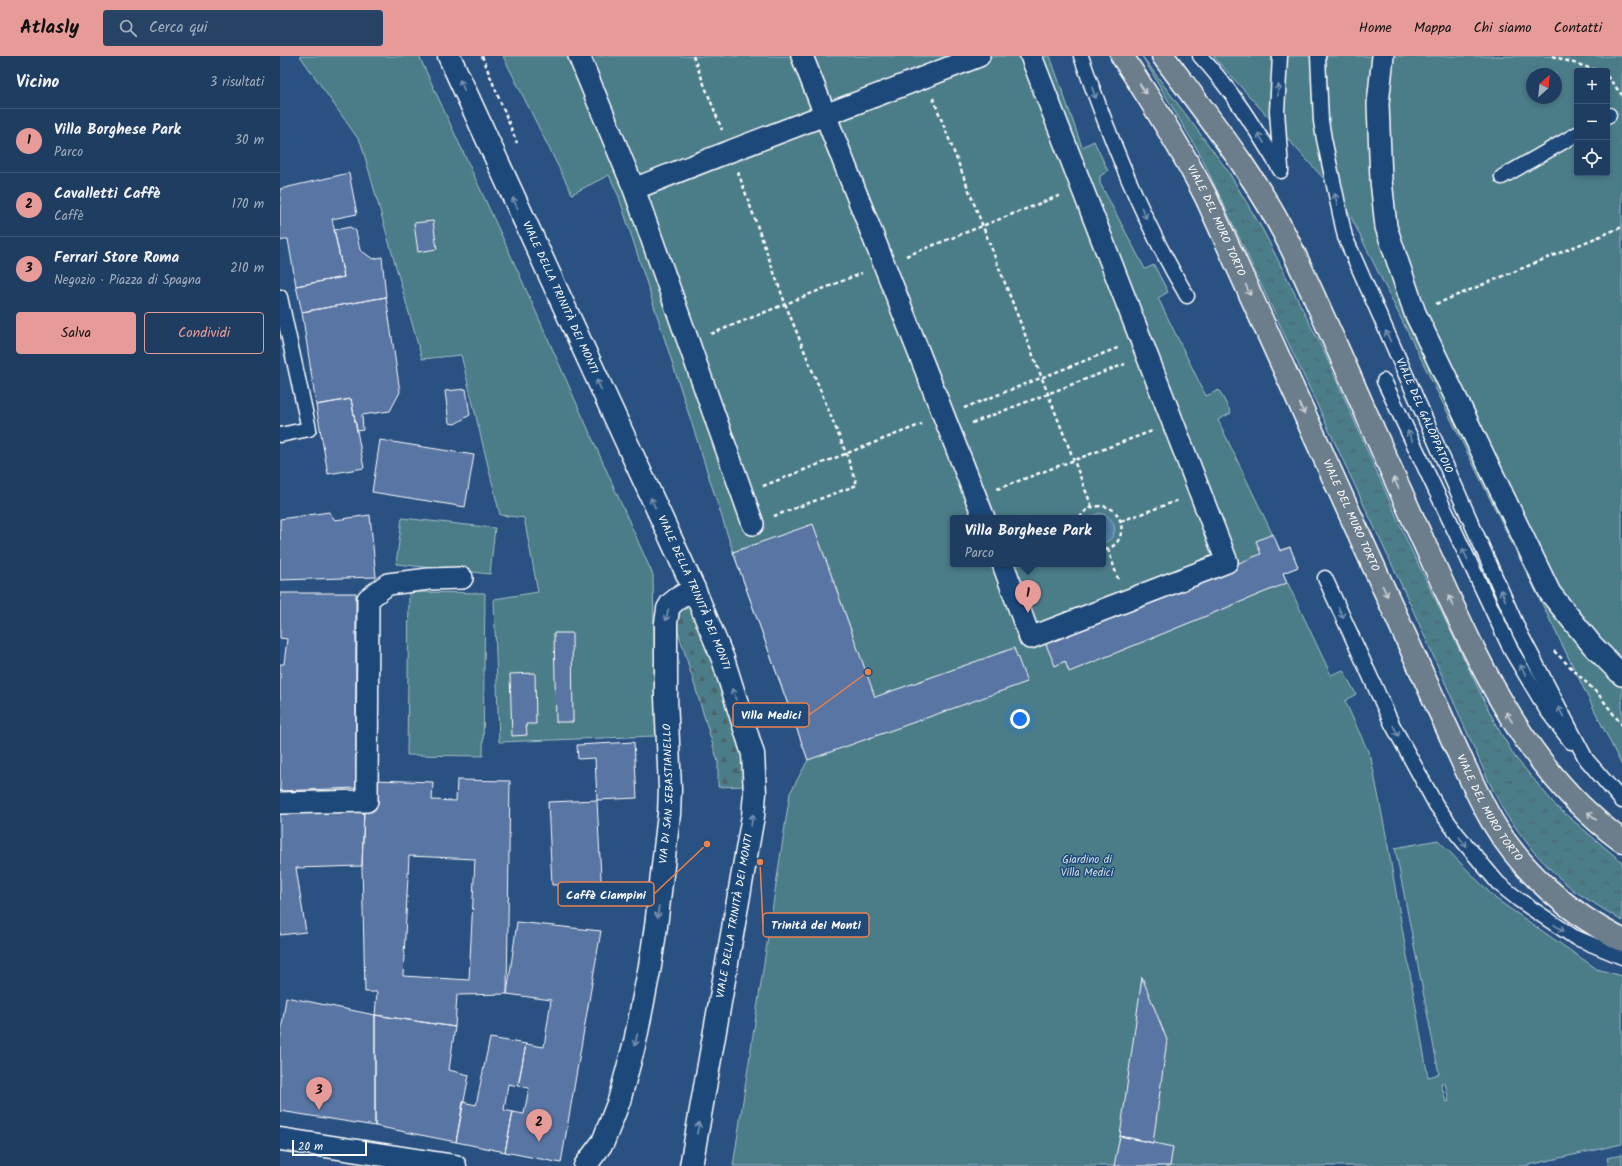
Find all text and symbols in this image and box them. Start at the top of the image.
search box [103,10,383,46]
text: Atlasly [20,13,79,43]
text: Cerca qui [149,16,207,40]
icon: search [117,17,139,39]
text: Home [1359,17,1392,39]
text: Mappa [1414,17,1451,39]
text: Chi siamo [1473,17,1532,39]
text: Contatti [1554,17,1602,39]
north arrow [1526,68,1562,104]
map controls [1574,68,1610,176]
button: + [1574,68,1610,104]
text: Vicino [16,69,59,96]
text: 3 risultati [210,72,264,93]
one-way arrow [458,79,465,91]
one-way arrow [1139,83,1147,94]
one-way arrow [1274,84,1281,97]
one-way arrow [1091,86,1098,99]
button: − [1574,104,1610,140]
text: Villa Borghese Park [54,118,181,142]
text: 1 [27,130,31,151]
text: 30 m [235,130,264,151]
one-way arrow [1257,132,1265,143]
button: locate [1574,140,1610,176]
text: Parco [54,142,83,163]
street label: VIALE DEL MURO TORTO [1182,162,1250,280]
text: Cavalletti Caffè [54,182,160,206]
one-way arrow [1331,193,1339,206]
text: 2 [25,194,33,215]
text: 170 m [232,194,264,215]
one-way arrow [511,198,518,210]
text: Caffè [54,206,83,227]
one-way arrow [1141,206,1148,218]
street label: VIALE DELLA TRINITÀ DEI MONTI [517,218,603,377]
text: Ferrari Store Roma [54,246,179,270]
text: 3 [25,258,33,279]
text: 210 m [230,258,264,279]
text: Negozio · Piazza di Spagna [54,270,201,291]
one-way arrow [1245,284,1252,296]
button: Salva [16,312,136,354]
button: Condividi [144,312,264,354]
one-way arrow [1383,330,1391,342]
street label: VIALE DEL GALOPPATOIO [1391,355,1458,477]
one-way arrow [595,379,602,391]
one-way arrow [1299,403,1306,415]
one-way arrow [1406,431,1413,443]
street label: VIALE DEL MURO TORTO [1317,457,1384,575]
one-way arrow [1392,477,1399,489]
one-way arrow [649,498,656,510]
street label: VIALE DELLA TRINITÀ DEI MONTI [652,513,735,672]
popup [950,515,1106,567]
text: Villa Borghese Park [965,519,1091,543]
text: Parco [965,543,994,564]
one-way arrow [1461,549,1468,561]
pin: 1 [1015,580,1041,613]
one-way arrow [1382,584,1389,596]
one-way arrow [1499,590,1507,602]
one-way arrow [1447,595,1454,607]
one-way arrow [1338,607,1345,619]
one-way arrow [663,608,671,621]
one-way arrow [1519,665,1526,677]
one-way arrow [730,688,738,700]
callout: Villa Medici [733,703,809,727]
text: Villa Medici [741,706,802,725]
one-way arrow [1557,706,1565,718]
your location [1010,709,1030,729]
one-way arrow [1505,711,1514,722]
street label: VIA DI SAN SEBASTIANELLO [654,723,679,865]
one-way arrow [1392,725,1400,737]
street label: VIALE DEL MURO TORTO [1451,752,1527,866]
one-way arrow [1587,812,1597,821]
one-way arrow [748,814,756,827]
street label: VIALE DELLA TRINITÀ DEI MONTI [712,832,758,1000]
one-way arrow [1459,836,1468,847]
park label: Giardino di Villa Medici [1061,851,1114,882]
callout: Caffè Ciampini [558,882,654,906]
text: Caffè Ciampini [566,886,647,905]
one-way arrow [654,905,662,918]
callout: Trinità dei Monti [763,913,869,937]
text: Trinità dei Monti [771,916,862,935]
one-way arrow [1554,924,1565,932]
one-way arrow [631,1033,639,1046]
pin: 3 [306,1077,332,1110]
pin: 2 [526,1109,552,1142]
one-way arrow [694,1121,702,1134]
scale bar [292,1138,367,1157]
text: 20 m [298,1138,323,1156]

